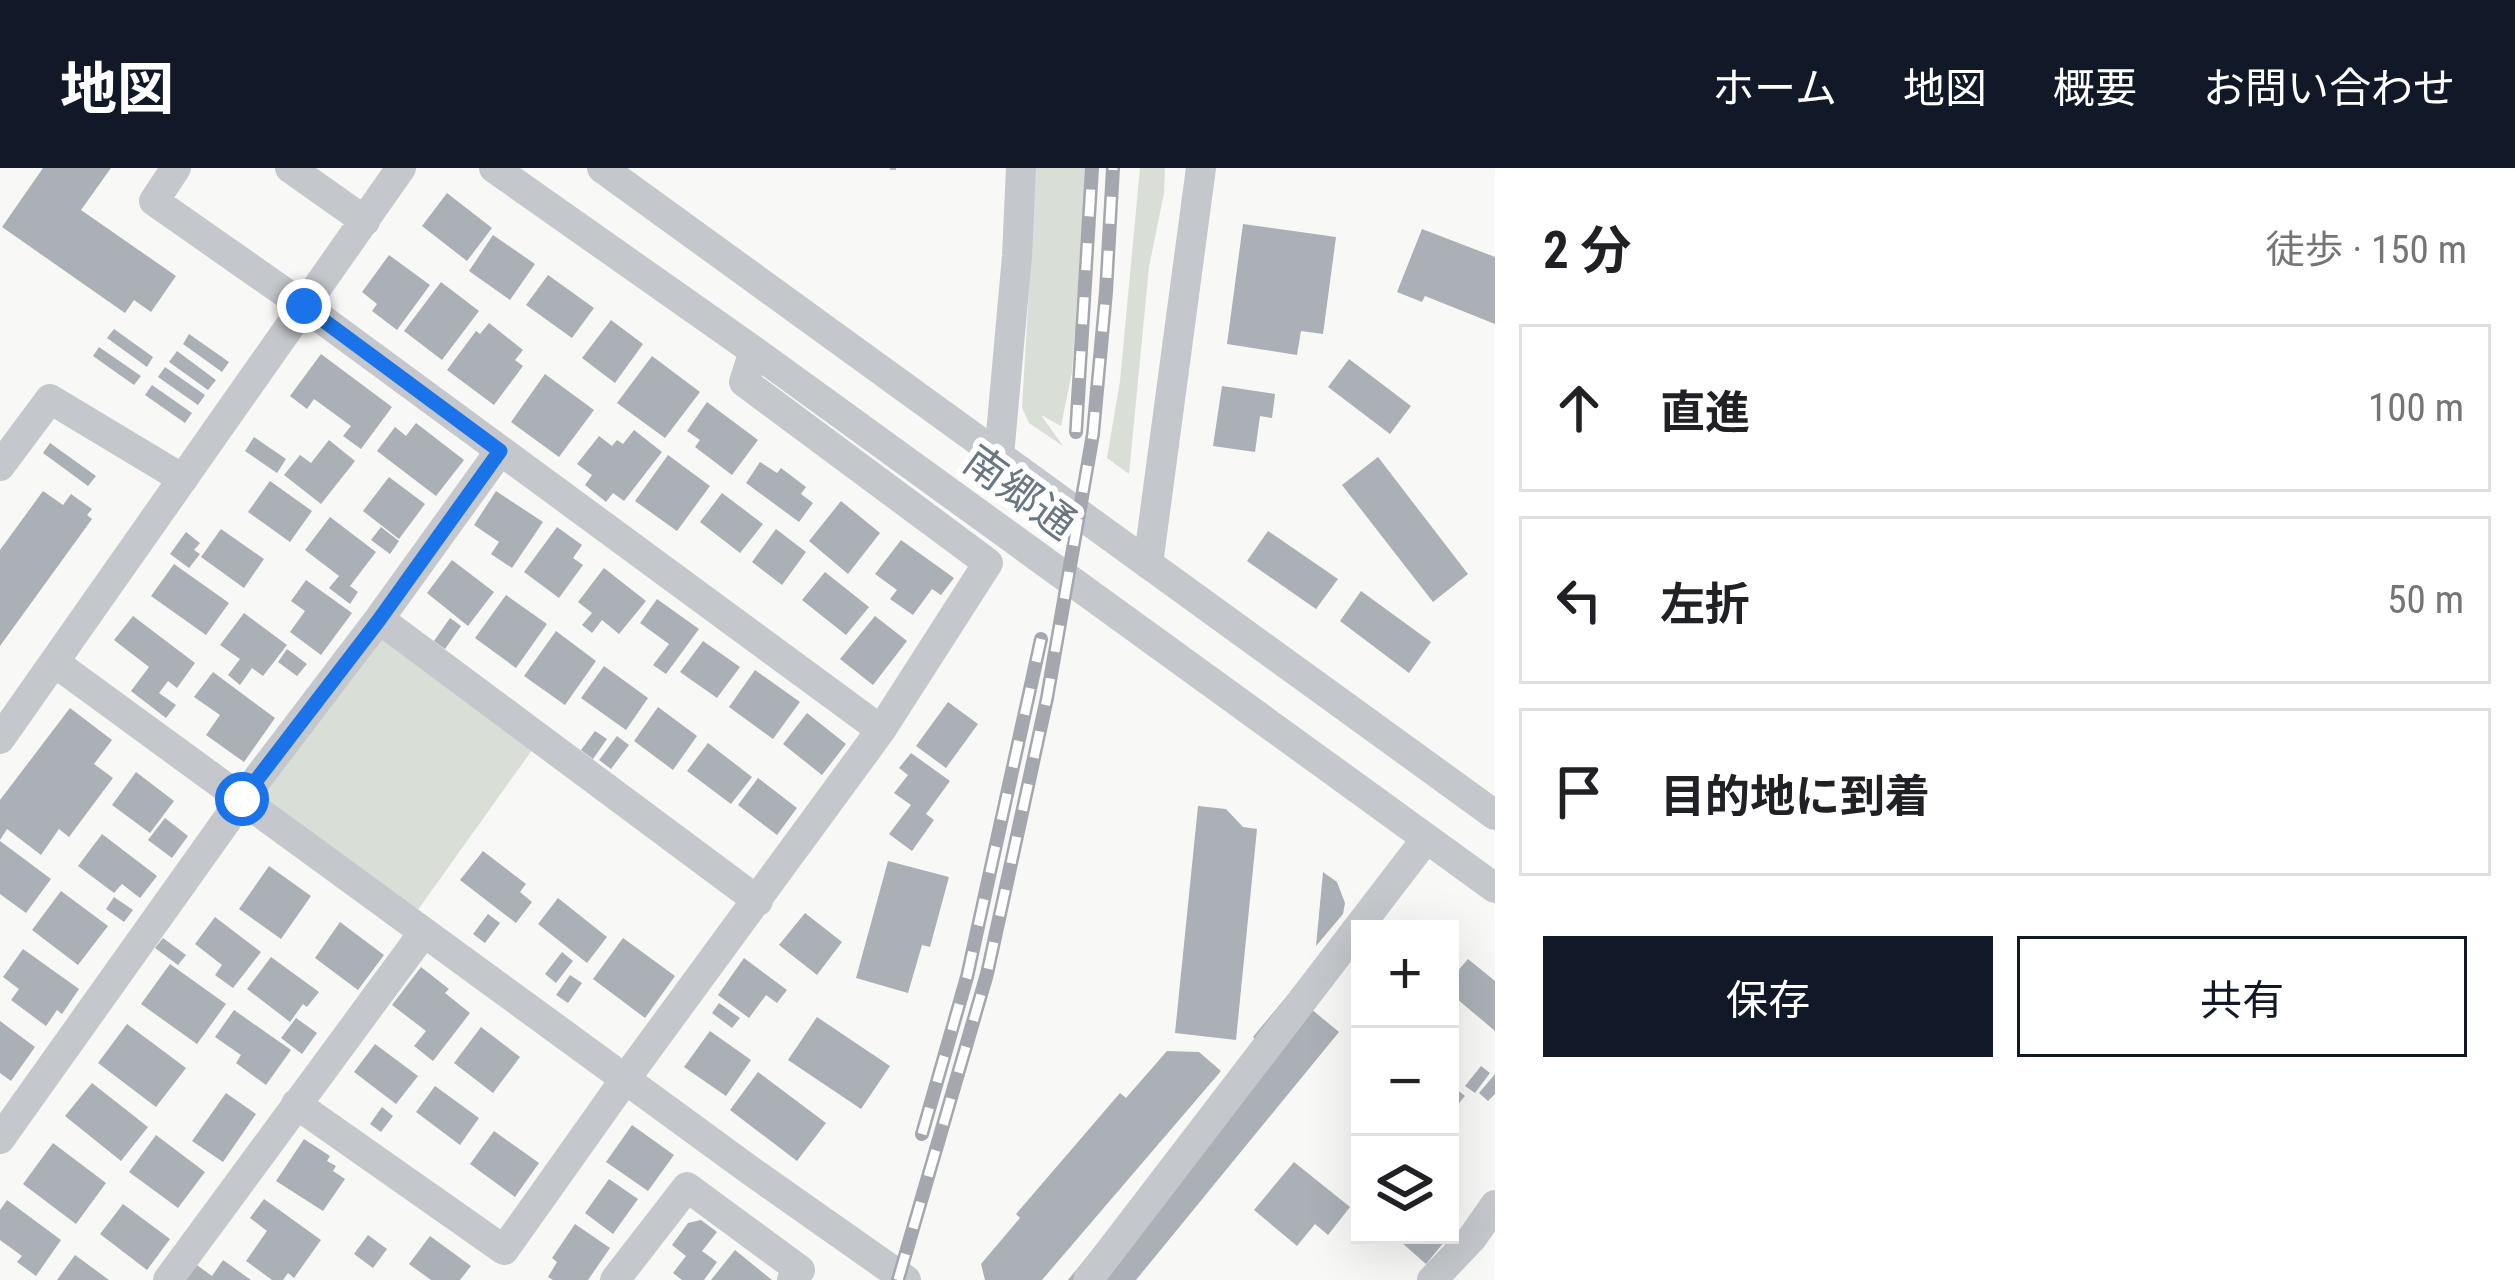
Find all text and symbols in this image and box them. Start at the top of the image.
text: 地図 [60,56,174,123]
text: ホーム [1712,64,1837,113]
text: 地図 [1903,64,1987,113]
text: 概要 [2053,64,2137,113]
text: お問い合わせ [2203,64,2455,113]
text: 2 分 [1543,221,1632,280]
text: 徒歩 · 150 m [2266,227,2467,273]
route end [277,279,331,333]
icon: ahead [1546,375,1612,441]
text: 100 m [2368,385,2464,431]
text: 直進 [1660,386,1750,439]
street label: 南郷通 [954,436,1085,549]
icon: left [1546,567,1612,633]
text: 50 m [2387,577,2464,623]
text: 左折 [1660,578,1750,631]
icon: arrive [1546,759,1612,825]
text: 目的地に到着 [1660,770,1930,823]
route start [215,772,269,826]
map controls [1351,920,1459,1244]
button: + [1351,920,1459,1028]
button: 保存 [1543,936,1993,1057]
button: 共有 [2017,936,2467,1057]
button: − [1351,1028,1459,1136]
button: layers [1351,1136,1459,1244]

